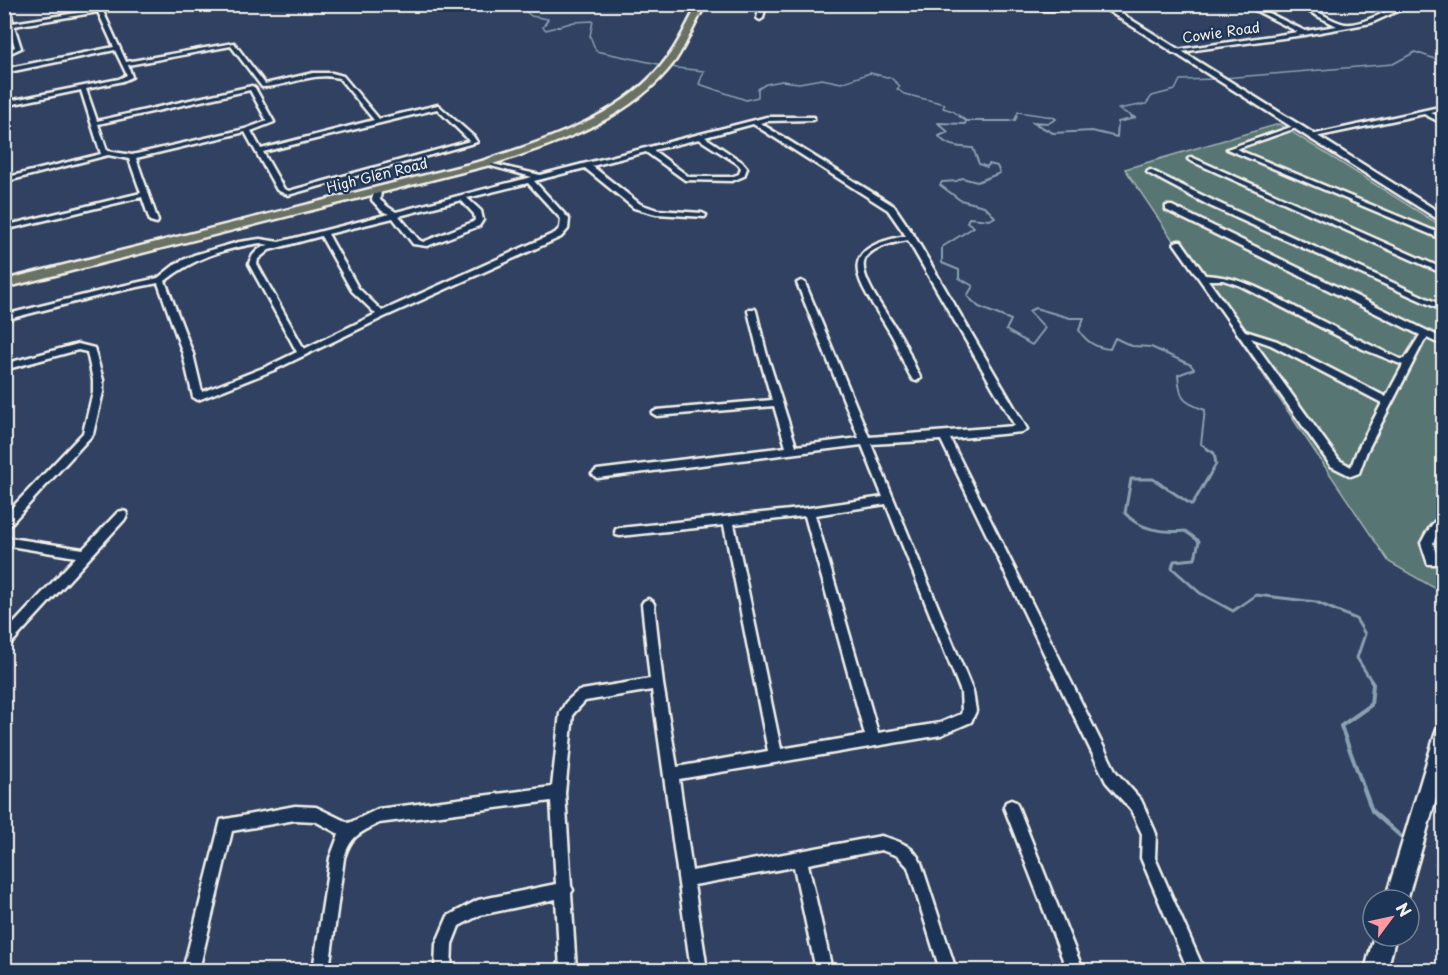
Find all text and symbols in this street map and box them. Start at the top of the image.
street label: Cowie Road [1181,16,1261,48]
street label: High Glen Road [324,152,430,198]
north arrow [1361,888,1421,948]
text: N [1391,897,1418,921]

